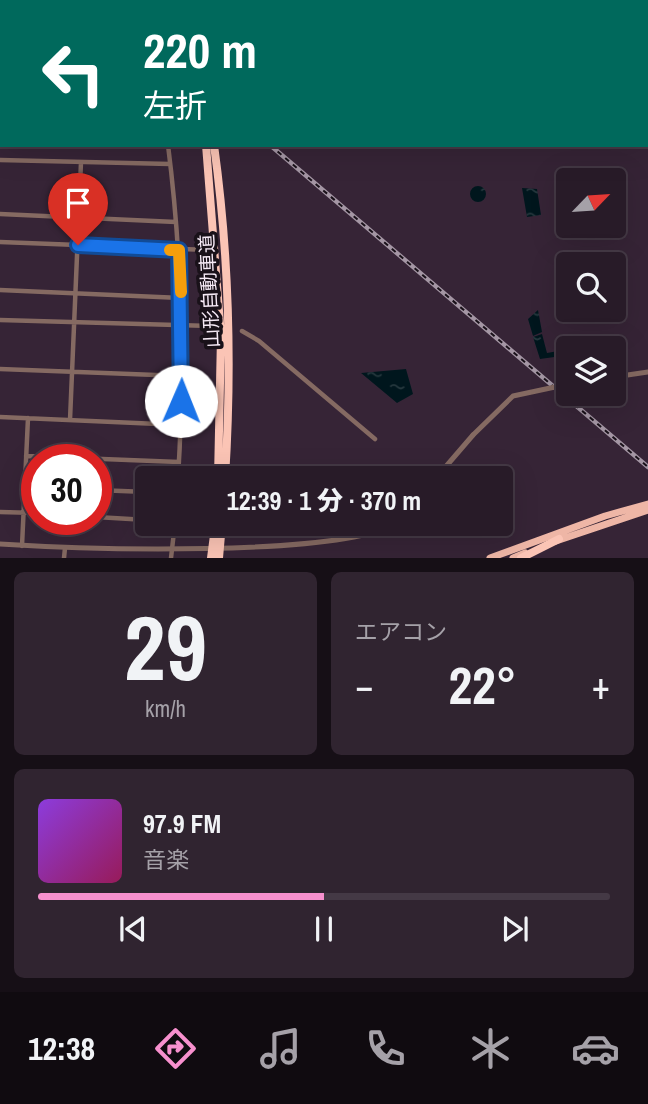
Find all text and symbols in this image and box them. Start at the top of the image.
text: 220 m [143,17,257,83]
icon: left [28,28,119,119]
text: 左折 [143,84,207,127]
north arrow [556,168,626,238]
map controls [556,168,626,406]
pin [48,173,108,245]
icon: arrive [59,184,97,222]
street label: 山形自動車道 [193,233,225,349]
button: search [556,252,626,322]
button: layers [556,336,626,406]
position arrow [144,364,218,438]
speed limit sign: 30 [21,444,112,535]
text: 12:39 · 1 分 · 370 m [227,483,421,518]
text: 29 [124,586,207,708]
text: エアコン [355,616,447,647]
text: 22° [448,650,517,720]
text: − [355,660,373,711]
text: + [592,660,610,711]
text: km/h [145,693,186,724]
text: 97.9 FM [143,806,221,841]
text: 音楽 [143,844,189,875]
icon: previous [114,910,152,948]
icon: pause [305,910,343,948]
icon: next [496,910,534,948]
icon: directions [151,1024,200,1073]
icon: music [256,1024,305,1073]
icon: phone [361,1024,410,1073]
icon: climate [466,1024,515,1073]
icon: car [571,1024,620,1073]
text: 12:38 [28,1027,95,1070]

